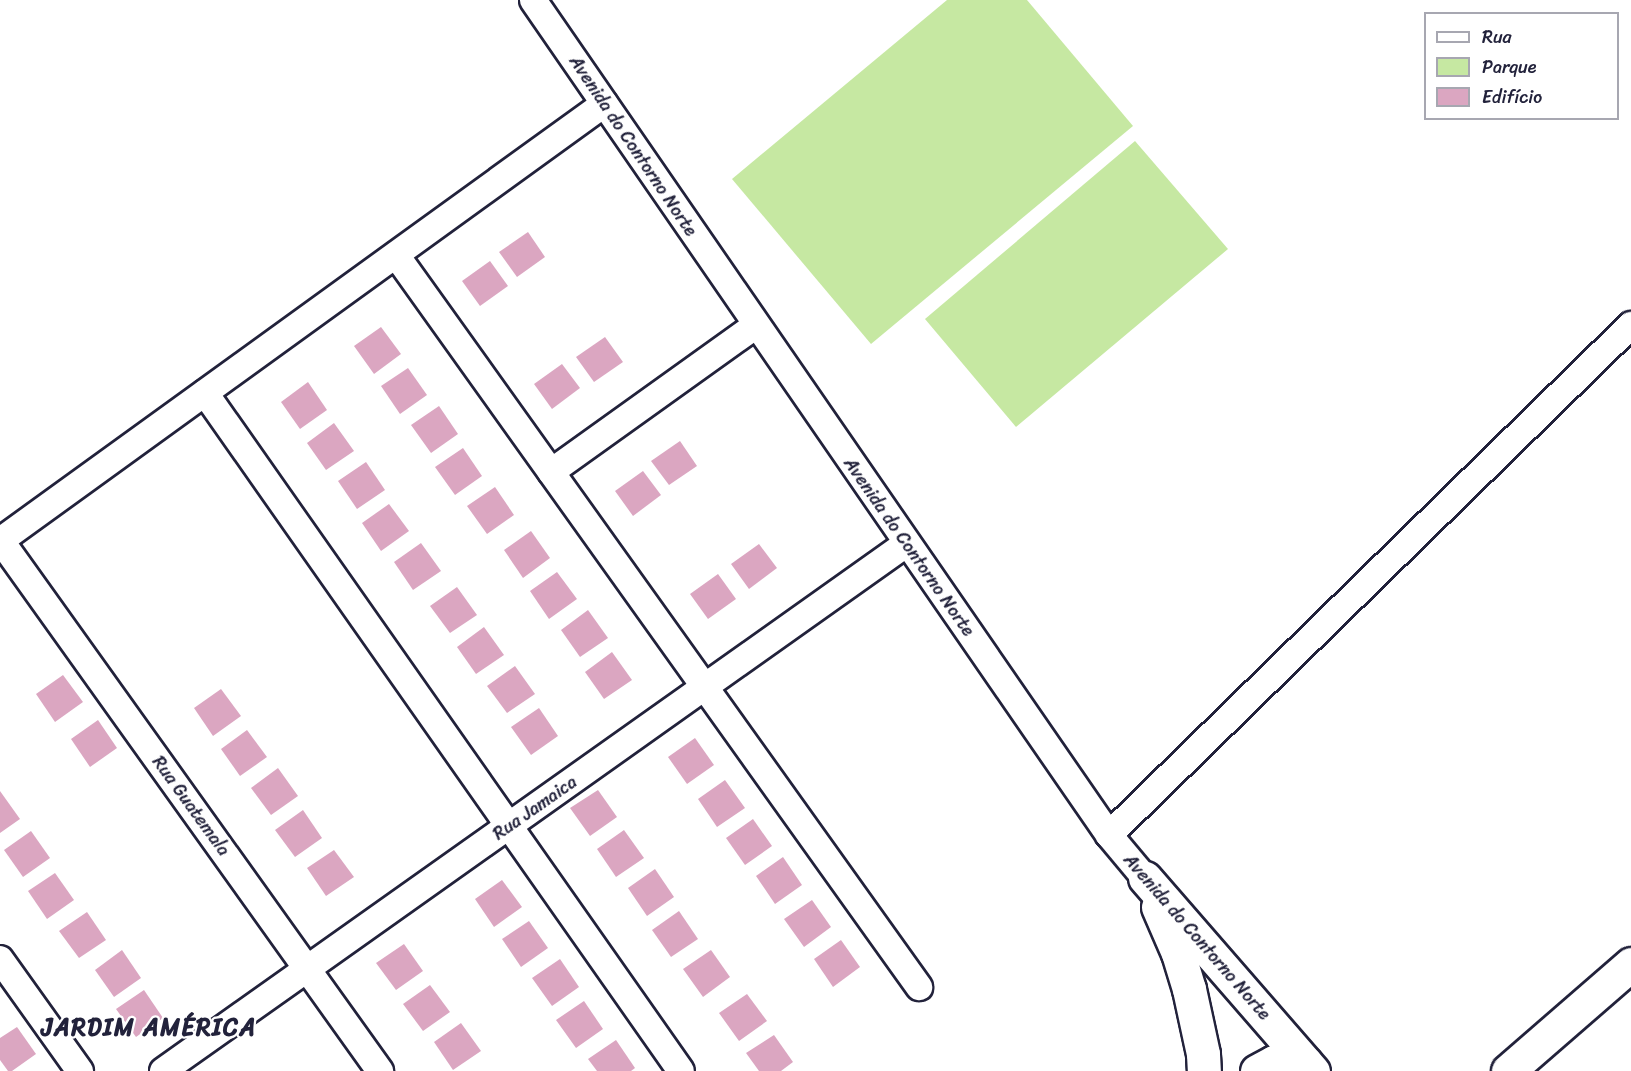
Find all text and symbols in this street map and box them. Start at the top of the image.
legend [1424,12,1619,120]
text: Rua [1482,21,1512,53]
street label: Avenida do Contorno Norte [564,51,702,241]
text: Parque [1482,51,1536,83]
text: Edifício [1482,81,1542,113]
street label: Avenida do Contorno Norte [839,453,979,641]
street label: Rua Guatemala [148,752,234,860]
street label: Rua Jamaica [489,771,581,845]
street label: Avenida do Contorno Norte [1118,849,1276,1025]
district label: JARDIM AMÉRICA [44,1014,254,1042]

